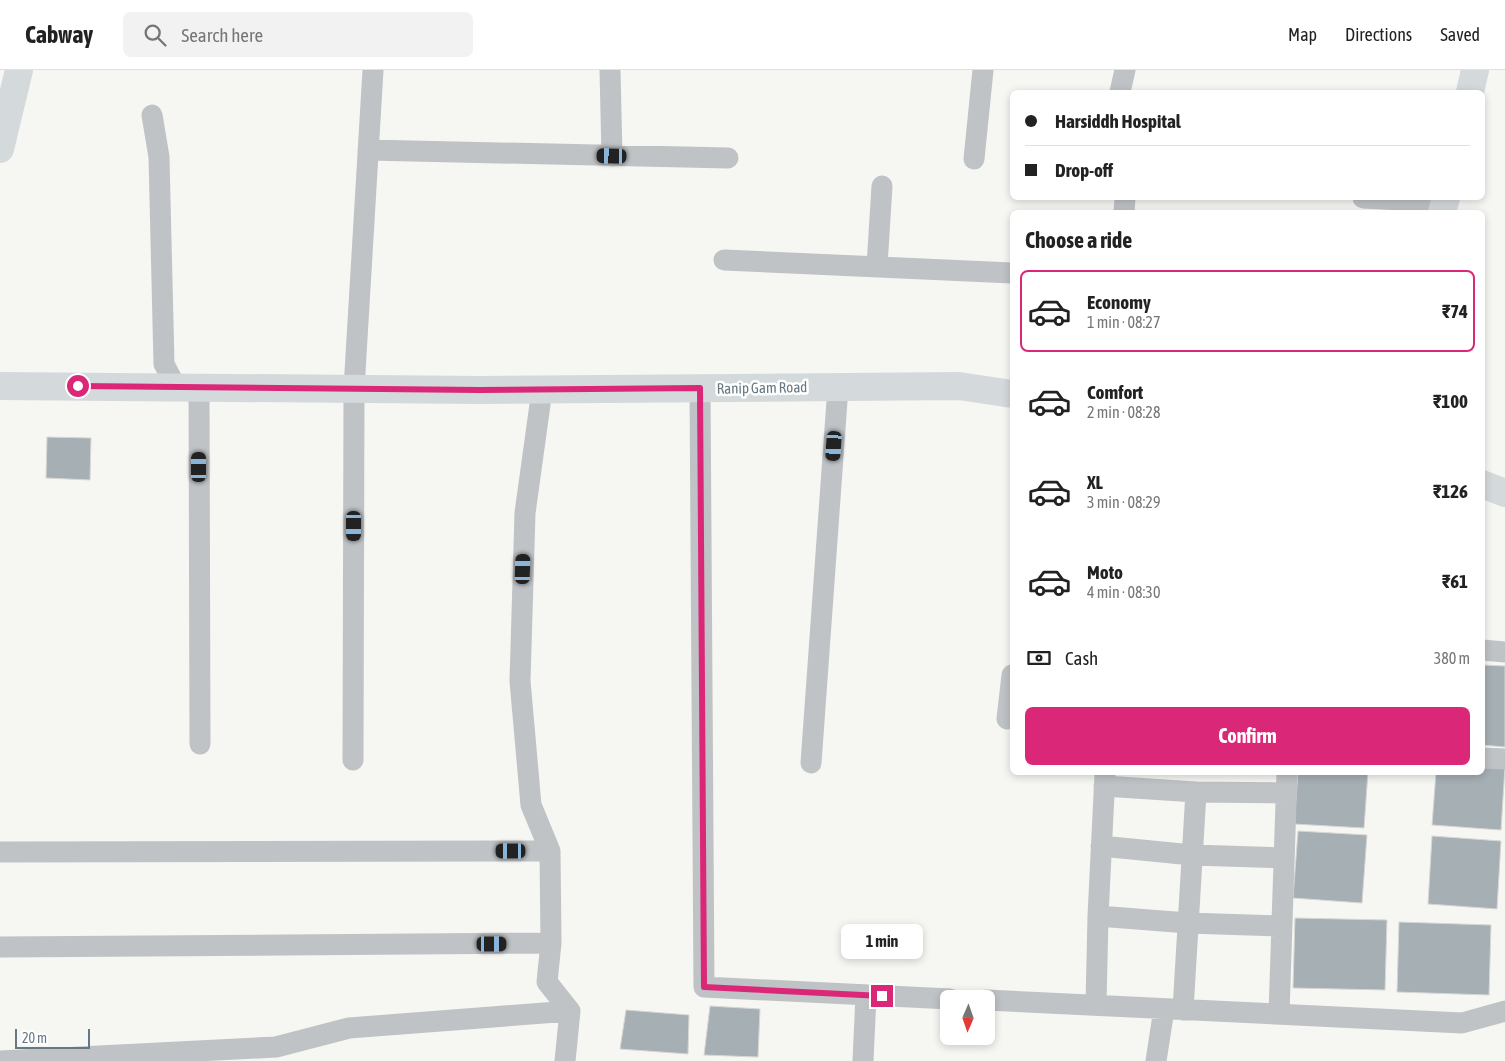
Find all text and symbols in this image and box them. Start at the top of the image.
search box [123,12,473,57]
text: Cabway [25,21,93,48]
icon: search [141,21,169,49]
text: Search here [181,24,263,46]
text: Map [1288,24,1317,45]
text: Directions [1345,24,1412,45]
text: Saved [1440,24,1480,45]
text: Harsiddh Hospital [1055,110,1181,132]
car [596,148,627,164]
text: Drop-off [1055,159,1113,181]
text: Choose a ride [1025,227,1132,253]
icon: car [1027,289,1072,334]
text: Economy [1087,291,1151,313]
text: ₹74 [1442,300,1468,322]
text: 1 min · 08:27 [1087,313,1160,331]
route start [67,375,89,397]
street label: Ranip Gam Road [716,378,808,397]
icon: car [1027,379,1072,424]
text: Comfort [1087,381,1143,403]
text: ₹100 [1433,390,1468,412]
text: 2 min · 08:28 [1087,403,1160,421]
car [825,431,842,461]
car [191,452,206,482]
icon: car [1027,469,1072,514]
text: XL [1087,471,1103,493]
text: ₹126 [1433,480,1468,502]
text: 3 min · 08:29 [1087,493,1160,511]
car [346,511,361,541]
car [514,554,531,584]
icon: car [1027,559,1072,604]
text: Moto [1087,561,1123,583]
text: ₹61 [1442,570,1468,592]
text: 4 min · 08:30 [1087,583,1160,601]
icon: cash [1025,644,1053,672]
text: Cash [1065,647,1098,669]
text: 380 m [1434,649,1470,667]
button: Confirm [1025,707,1470,765]
car [496,844,526,859]
callout: 1 min [841,924,923,958]
text: 1 min [866,932,898,950]
car [477,937,507,952]
route end [871,985,893,1007]
north arrow [940,990,995,1045]
map controls [940,990,995,1045]
scale bar [15,1026,90,1049]
text: 20 m [22,1030,47,1046]

